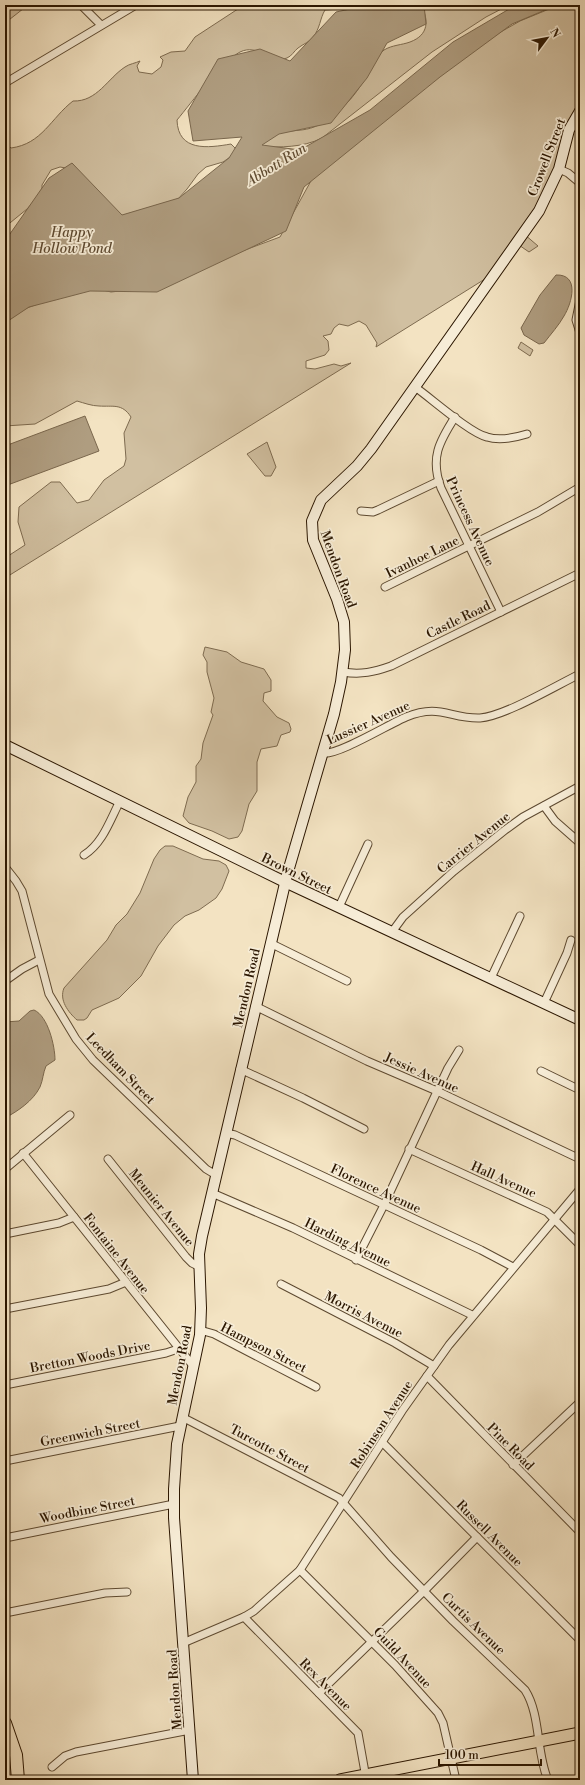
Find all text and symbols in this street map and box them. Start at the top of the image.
north arrow [527,18,567,58]
text: N [546,26,563,41]
street label: Crowell Street [525,116,569,199]
water label: Abbott Run [241,139,310,191]
water label: Happy Hollow Pond [31,224,113,258]
street label: Princess Avenue [442,474,498,569]
street label: Mendon Road [317,529,360,611]
street label: Ivanhoe Lane [383,532,462,582]
street label: Castle Road [424,597,494,642]
street label: Lussier Avenue [324,697,413,748]
street label: Carrier Avenue [434,808,514,877]
street label: Brown Street [258,850,335,898]
street label: Mendon Road [230,946,264,1030]
street label: Leedham Street [82,1030,159,1108]
street label: Jessie Avenue [381,1049,462,1097]
street label: Hall Avenue [468,1158,539,1202]
street label: Florence Avenue [328,1161,424,1217]
street label: Meunier Avenue [125,1166,198,1250]
street label: Fontaine Avenue [80,1210,153,1298]
street label: Harding Avenue [302,1215,394,1271]
street label: Morris Avenue [322,1288,406,1342]
street label: Hampson Street [218,1319,310,1377]
street label: Mendon Road [164,1323,196,1407]
street label: Bretton Woods Drive [28,1337,152,1377]
street label: Robinson Avenue [347,1377,417,1472]
street label: Greenwich Street [39,1415,142,1451]
street label: Pine Road [483,1420,538,1474]
street label: Turcotte Street [227,1421,313,1477]
street label: Woodbine Street [37,1493,137,1527]
street label: Russell Avenue [453,1497,526,1571]
street label: Curtis Avenue [438,1589,509,1658]
street label: Guild Avenue [370,1624,435,1692]
street label: Mendon Road [164,1648,186,1731]
street label: Rex Avenue [296,1655,355,1715]
scale bar [439,1741,541,1767]
text: 100 m [445,1748,479,1763]

